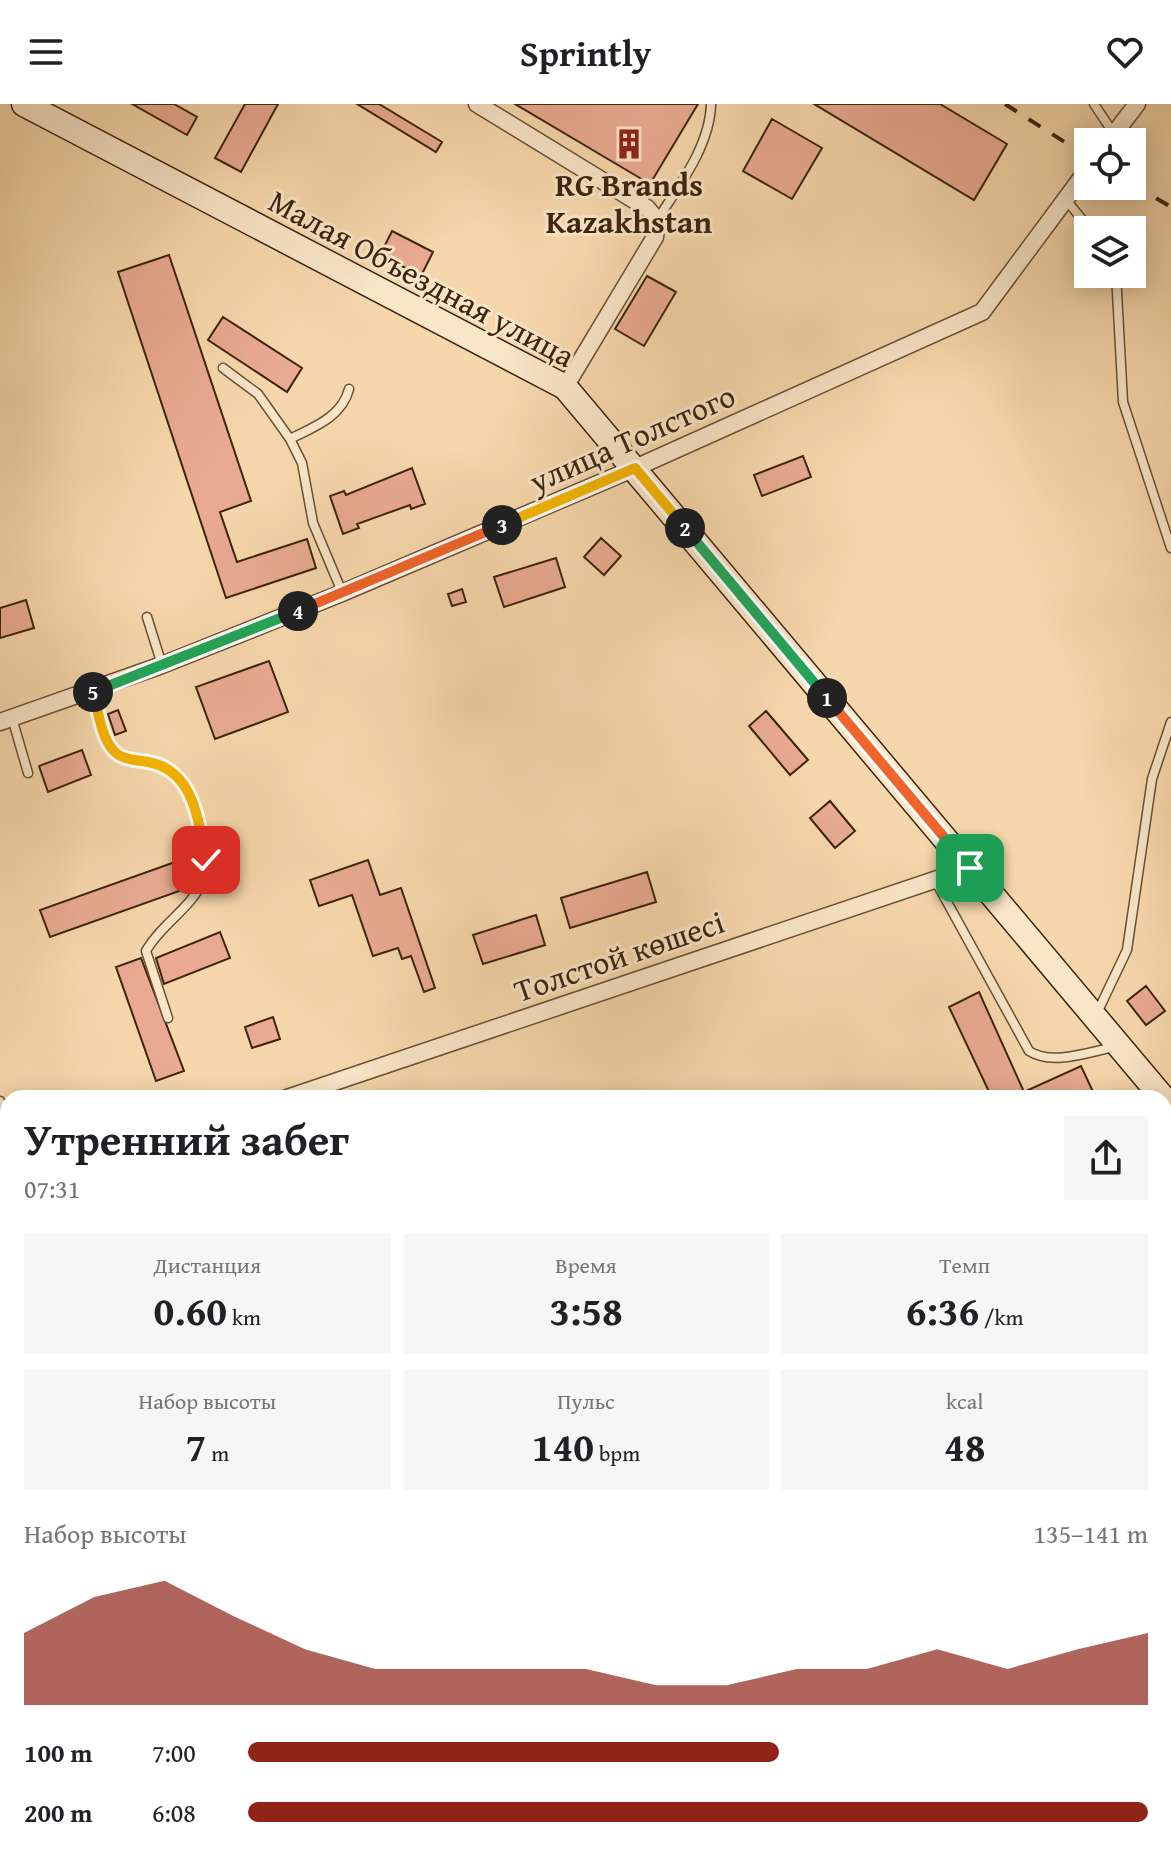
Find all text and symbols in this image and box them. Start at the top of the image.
text: Sprintly [520,26,651,79]
icon: menu [24,30,68,74]
icon: heart [1103,30,1147,74]
building icon: RG Brands Kazakhstan [612,127,646,161]
map controls [1074,128,1146,288]
button: locate [1074,128,1146,200]
place label: RG Brands Kazakhstan [546,161,712,245]
street label: Малая Объездная улица [261,177,584,379]
button: layers [1074,216,1146,288]
street label: улица Толстого [521,372,743,505]
pin: 3 [482,505,522,545]
pin: 2 [665,508,705,548]
text: 3 [496,509,508,541]
text: 2 [679,512,691,544]
pin: 4 [278,591,318,631]
text: 4 [292,595,304,627]
pin: 5 [73,672,113,712]
text: 5 [87,676,99,708]
pin: 1 [807,678,847,718]
text: 1 [821,682,833,714]
pin [172,826,240,894]
pin [936,834,1004,902]
icon: check [184,838,228,882]
icon: arrive [948,846,992,890]
street label: Толстой көшесі [508,898,730,1014]
text: Утренний забег [24,1107,349,1171]
button: share [1064,1116,1148,1200]
text: 07:31 [24,1169,80,1208]
text: Дистанция [154,1249,261,1281]
text: Время [555,1249,617,1281]
text: Темп [939,1249,990,1281]
text: 0.60 [154,1281,227,1340]
text: 3:58 [549,1281,623,1340]
text: 6:36 [906,1281,979,1340]
text: km [227,1301,261,1333]
text: /km [979,1301,1024,1333]
text: Набор высоты [139,1385,276,1417]
text: Пульс [557,1385,615,1417]
text: kcal [946,1385,983,1417]
text: 7 [186,1417,206,1476]
text: 140 [532,1417,594,1476]
text: 48 [944,1417,985,1476]
text: m [206,1437,229,1469]
text: bpm [594,1437,640,1469]
text: Набор высоты [24,1514,186,1553]
text: 135–141 m [1034,1514,1148,1553]
text: 100 m [24,1733,92,1772]
text: 7:00 [152,1733,196,1772]
text: 200 m [24,1793,92,1832]
text: 6:08 [152,1793,196,1832]

